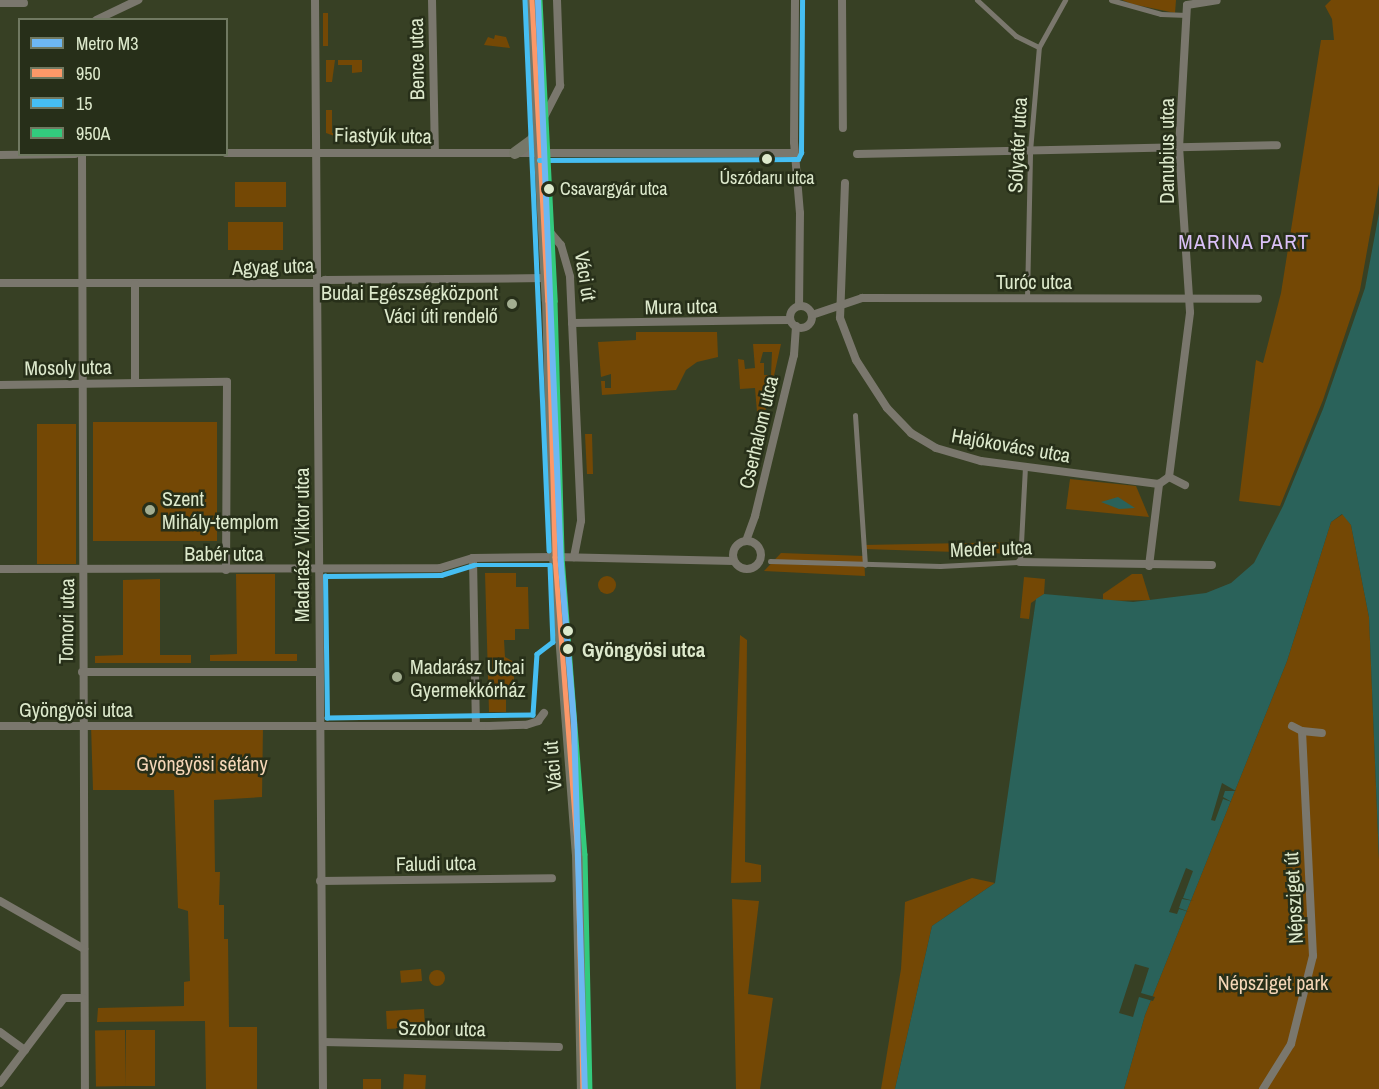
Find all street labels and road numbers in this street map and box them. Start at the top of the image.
street label: Bence utca [403,18,429,100]
street label: Sólyatér utca [1003,97,1031,193]
street label: Danubius utca [1154,98,1178,204]
street label: Fiastyúk utca [334,122,432,148]
street label: Váci út [570,249,602,303]
street label: Agyag utca [232,253,314,279]
street label: Turóc utca [996,269,1072,293]
street label: Mura utca [644,293,718,319]
street label: Mosoly utca [24,354,112,380]
street label: Cserhalom utca [733,373,783,491]
street label: Hajókovács utca [950,423,1072,467]
street label: Madarász Viktor utca [289,468,313,622]
street label: Meder utca [950,535,1032,561]
street label: Babér utca [184,541,264,565]
street label: Tomori utca [53,578,79,664]
street label: Gyöngyösi utca [19,697,133,721]
street label: Váci út [538,740,566,792]
street label: Faludi utca [396,850,476,876]
street label: Népsziget út [1279,851,1307,945]
street label: Szobor utca [398,1015,486,1041]

